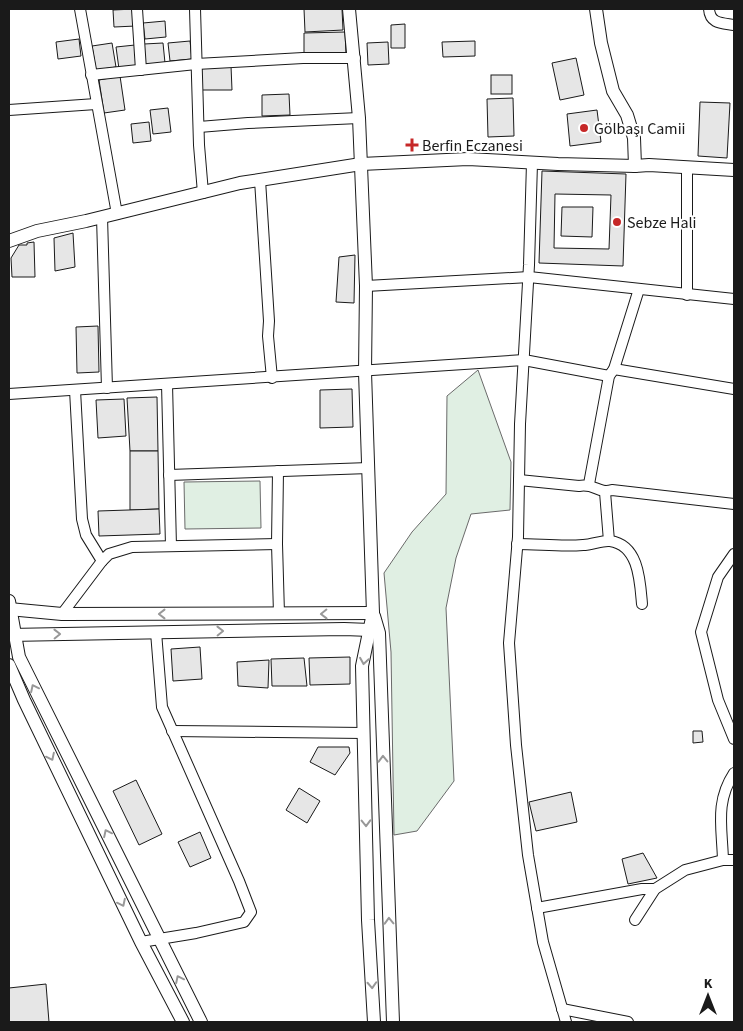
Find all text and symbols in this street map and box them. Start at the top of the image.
place label: Gölbaşı Camii [594,118,686,140]
marker: Gölbaşı Camii [578,122,590,134]
place label: Berfin Eczanesi [422,135,523,157]
marker: Berfin Eczanesi [406,139,418,151]
place label: Sebze Hali [627,212,697,234]
marker: Sebze Hali [611,216,623,228]
one-way arrow [158,609,166,619]
one-way arrow [320,609,328,619]
one-way arrow [216,626,224,636]
one-way arrow [54,629,62,639]
one-way arrow [359,656,369,665]
one-way arrow [30,684,40,693]
one-way arrow [45,752,56,761]
one-way arrow [378,754,388,762]
one-way arrow [361,820,371,827]
one-way arrow [103,829,113,838]
one-way arrow [116,898,126,907]
one-way arrow [384,917,394,924]
north arrow [683,971,733,1021]
text: K [704,974,713,994]
one-way arrow [175,975,185,984]
one-way arrow [366,982,377,990]

